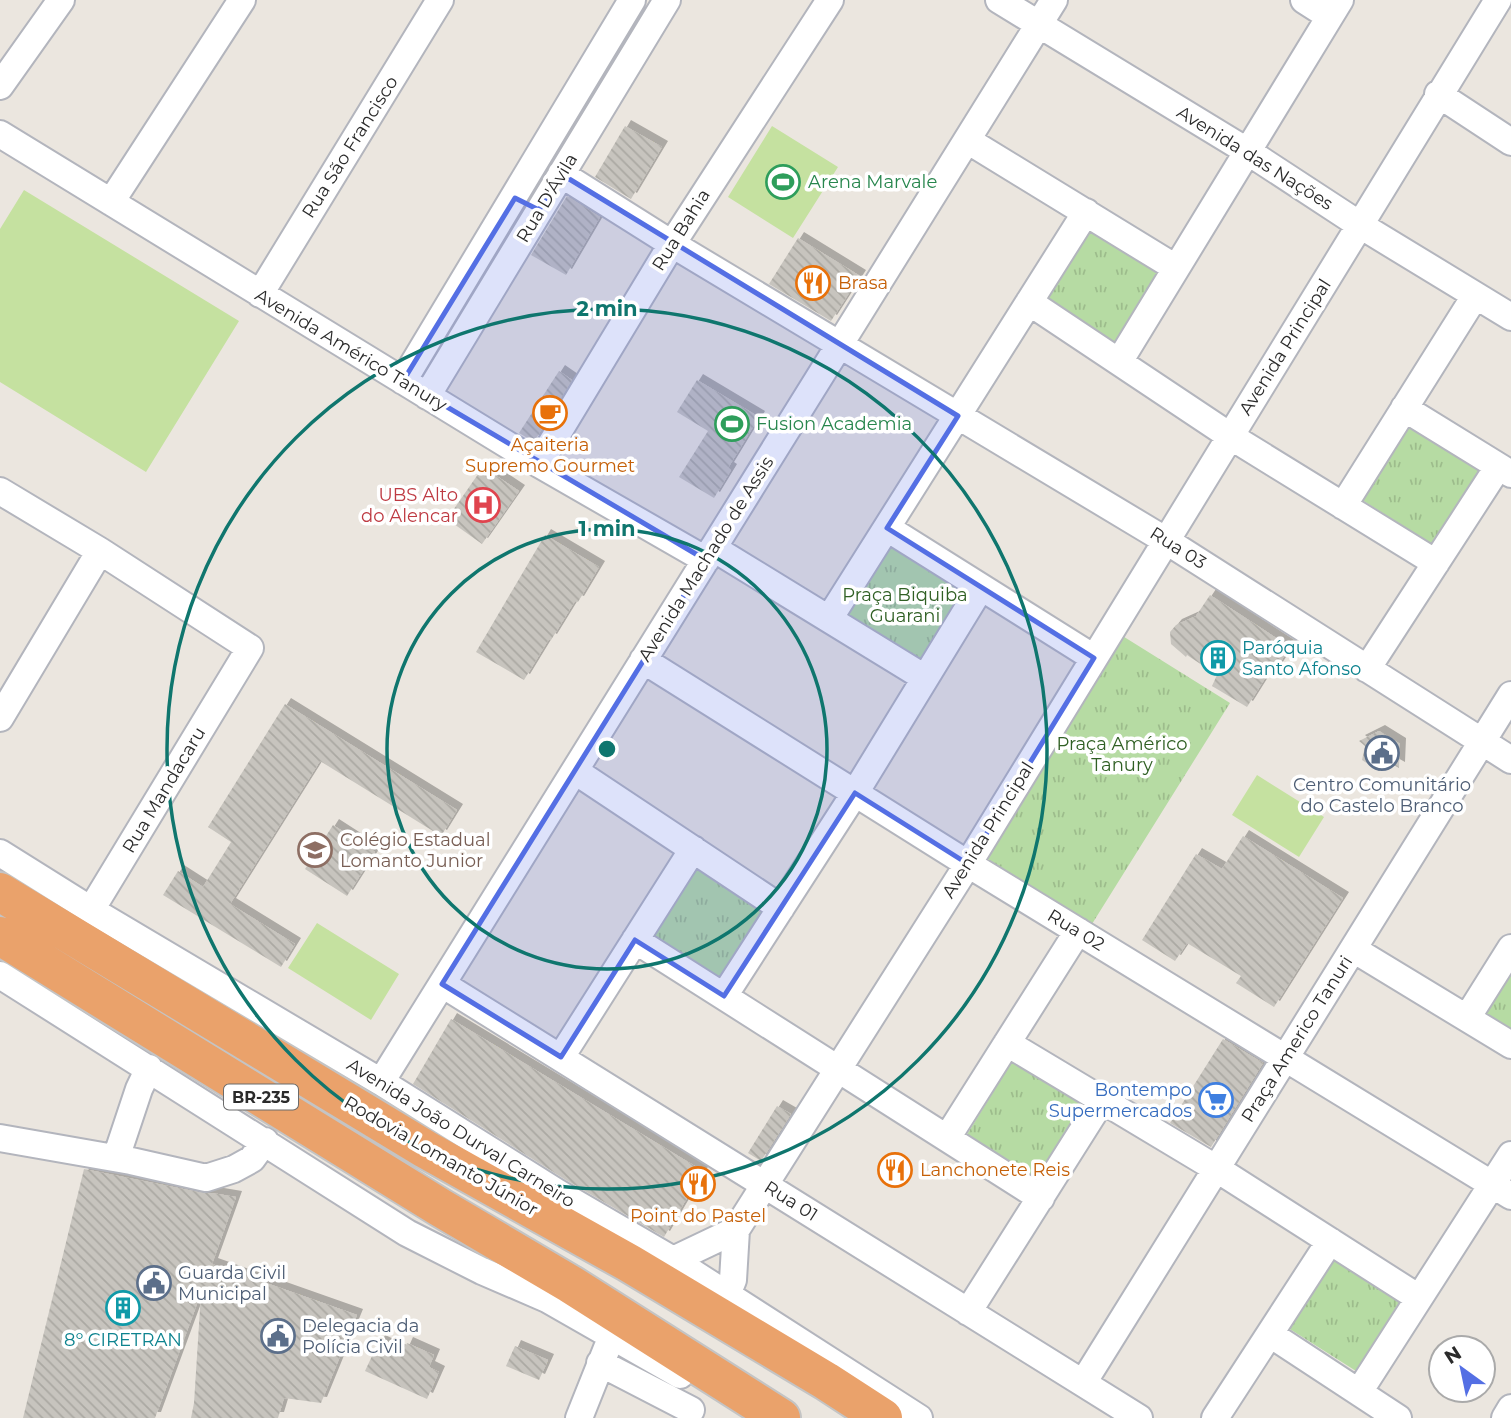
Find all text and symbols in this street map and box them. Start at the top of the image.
street label: Rua São Francisco [297,72,403,222]
street label: Avenida das Nações [1173,101,1337,215]
street label: Rua D'Ávila [512,149,582,247]
sports icon: Arena Marvale [764,163,802,201]
place label: Arena Marvale [808,171,937,193]
street label: Rua Bahia [647,185,715,275]
restaurant icon: Brasa [794,264,832,302]
place label: Brasa [838,272,888,294]
street label: Avenida Principal [1234,275,1336,419]
street label: Avenida Américo Tanury [251,284,451,416]
text: 2 min [576,296,638,321]
cafe icon: Açaiteria Supremo Gourmet [531,394,569,432]
sports icon: Fusion Academia [713,405,751,443]
place label: Fusion Academia [756,413,912,435]
place label: Açaiteria Supremo Gourmet [465,434,635,477]
street label: Avenida Machado de Assis [634,452,778,666]
place label: UBS Alto do Alencar [361,484,458,527]
hospital icon: UBS Alto do Alencar [464,486,502,524]
text: 1 min [578,516,636,541]
street label: Rua 03 [1146,522,1210,574]
park label: Praça Biquiba Guarani [842,584,968,627]
place label: Paróquia Santo Afonso [1242,637,1361,680]
building icon: Paróquia Santo Afonso [1199,639,1237,677]
street label: Rua Mandacaru [118,723,210,857]
park label: Praça Américo Tanury [1056,733,1188,776]
public building icon: Centro Comunitário do Castelo Branco [1363,734,1401,772]
centre of rings [595,737,619,761]
street label: Avenida Principal [937,758,1039,902]
place label: Centro Comunitário do Castelo Branco [1293,774,1471,817]
place label: Colégio Estadual Lomanto Junior [340,829,491,872]
school or university icon: Colégio Estadual Lomanto Junior [296,831,334,869]
street label: Rua 02 [1044,904,1108,956]
street label: Praça Americo Tanuri [1237,952,1357,1126]
street label: Avenida João Durval Carneiro [343,1054,579,1212]
place label: Bontempo Supermercados [1049,1079,1192,1122]
supermarket icon: Bontempo Supermercados [1197,1081,1235,1119]
road number: BR-235 [224,1084,298,1110]
street label: Rodovia Lomanto Júnior [340,1091,542,1221]
restaurant icon: Lanchonete Reis [876,1151,914,1189]
place label: Lanchonete Reis [920,1159,1070,1181]
restaurant icon: Point do Pastel [679,1165,717,1203]
street label: Rua 01 [760,1176,822,1226]
place label: Point do Pastel [630,1205,766,1227]
place label: Guarda Civil Municipal [178,1262,286,1305]
public building icon: Guarda Civil Municipal [135,1264,173,1302]
building icon: 8º CIRETRAN [104,1289,142,1327]
place label: Delegacia da Polícia Civil [302,1315,419,1358]
public building icon: Delegacia da Polícia Civil [259,1317,297,1355]
place label: 8º CIRETRAN [64,1329,182,1351]
north arrow [1427,1334,1497,1404]
text: N [1440,1341,1466,1369]

